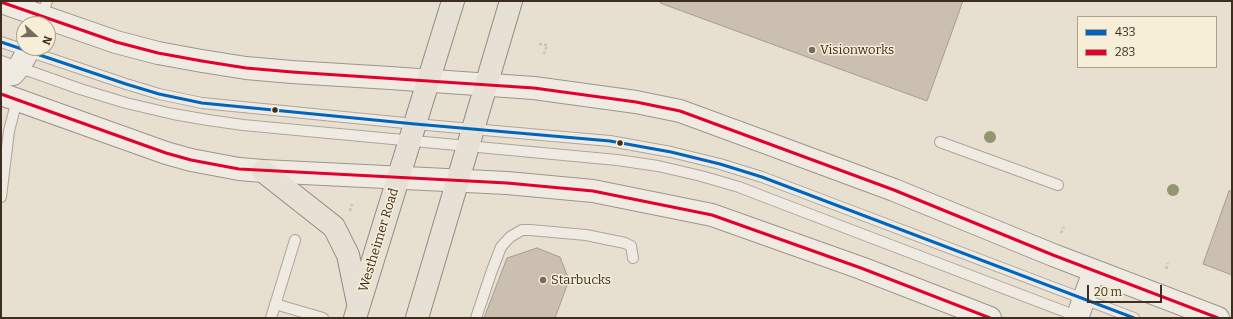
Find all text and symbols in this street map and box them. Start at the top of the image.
north arrow [16,16,56,56]
legend [1077,16,1217,68]
text: 433 [1115,25,1135,39]
text: N [39,34,54,46]
place label: Visionworks [820,42,894,58]
marker: Visionworks [807,45,817,55]
text: 283 [1115,45,1135,59]
unlabelled marker [270,105,280,115]
unlabelled marker [615,138,625,148]
street label: Westheimer Road [356,186,402,294]
place label: Starbucks [551,272,611,288]
marker: Starbucks [538,275,548,285]
scale bar [1089,277,1164,303]
text: 20 m [1094,285,1122,299]

